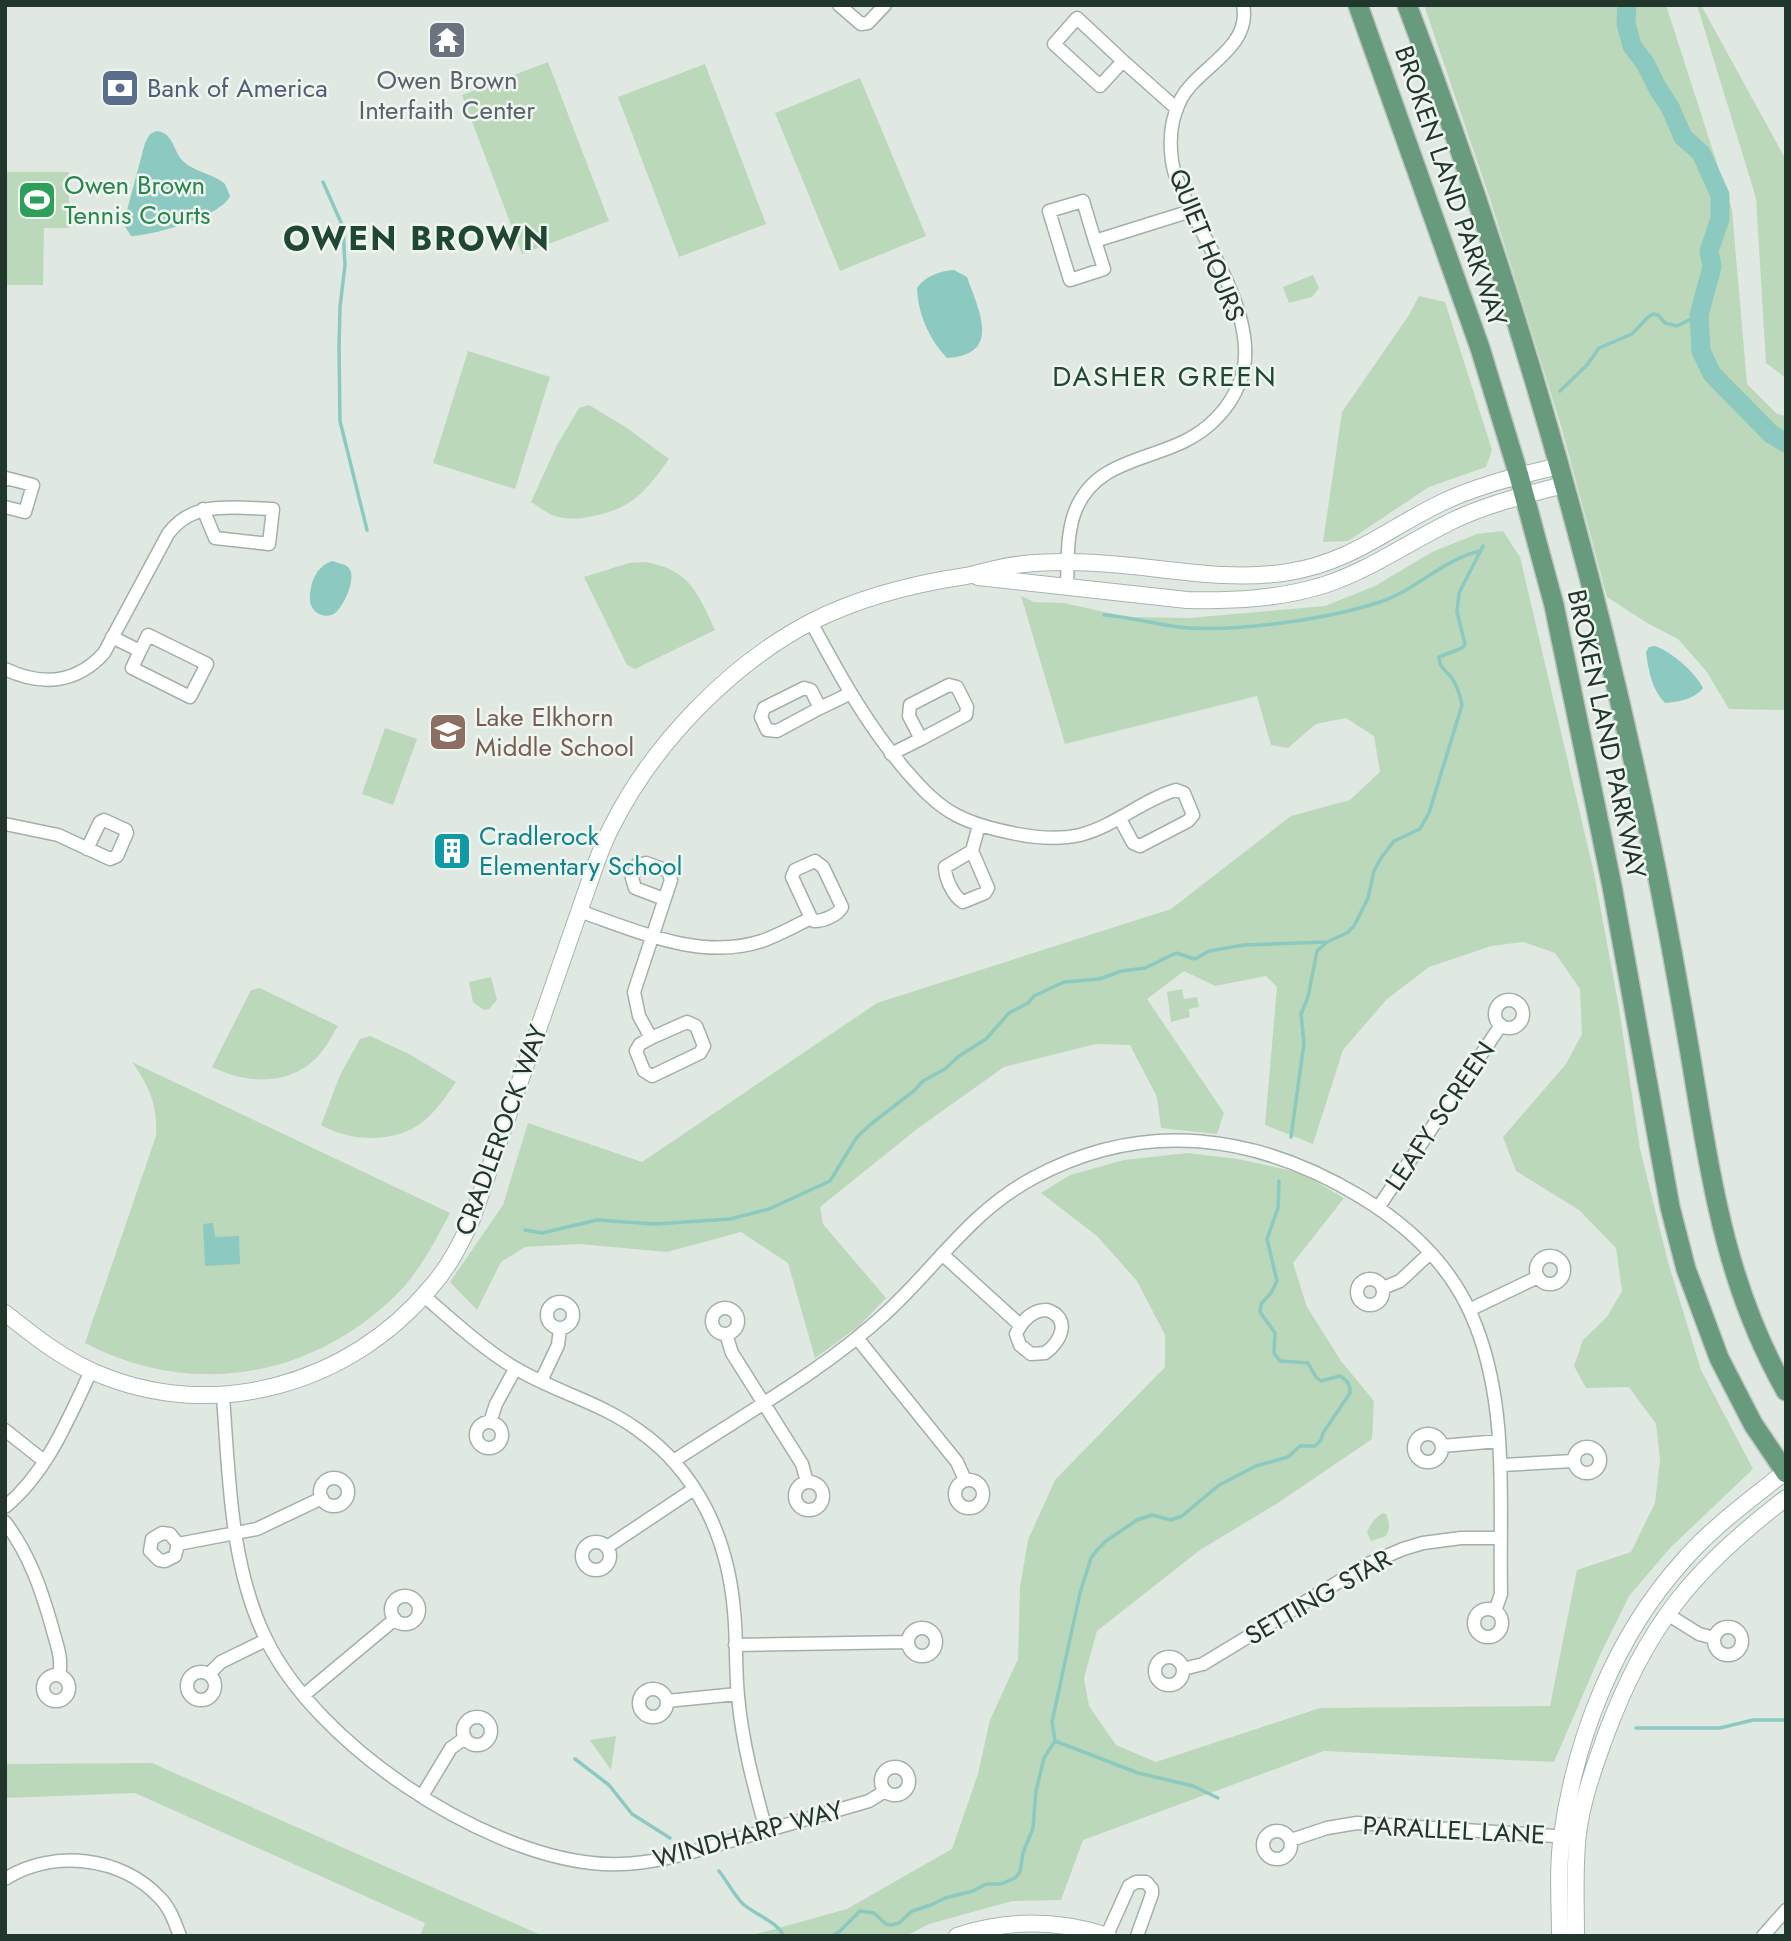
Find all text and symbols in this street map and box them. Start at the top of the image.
temple icon: Owen Brown Interfaith Center [426,19,468,61]
street label: BROKEN LAND PARKWAY [1385,41,1517,332]
place label: Owen Brown Interfaith Center [359,61,535,129]
bank icon: Bank of America [99,67,141,109]
place label: Bank of America [147,69,328,107]
street label: QUIET HOURS [1159,163,1255,327]
place label: Owen Brown Tennis Courts [64,166,211,234]
sports icon: Owen Brown Tennis Courts [16,179,58,221]
district label: OWEN BROWN [283,215,551,262]
district label: DASHER GREEN [1052,356,1278,397]
street label: BROKEN LAND PARKWAY [1558,586,1656,882]
place label: Lake Elkhorn Middle School [475,698,634,766]
school or university icon: Lake Elkhorn Middle School [427,711,469,753]
place label: Cradlerock Elementary School [479,817,682,885]
building icon: Cradlerock Elementary School [431,830,473,872]
street label: CRADLEROCK WAY [445,1019,557,1241]
street label: LEAFY SCREEN [1376,1034,1504,1198]
street label: SETTING STAR [1238,1539,1399,1654]
street label: WINDHARP WAY [649,1790,848,1878]
street label: PARALLEL LANE [1362,1806,1546,1854]

